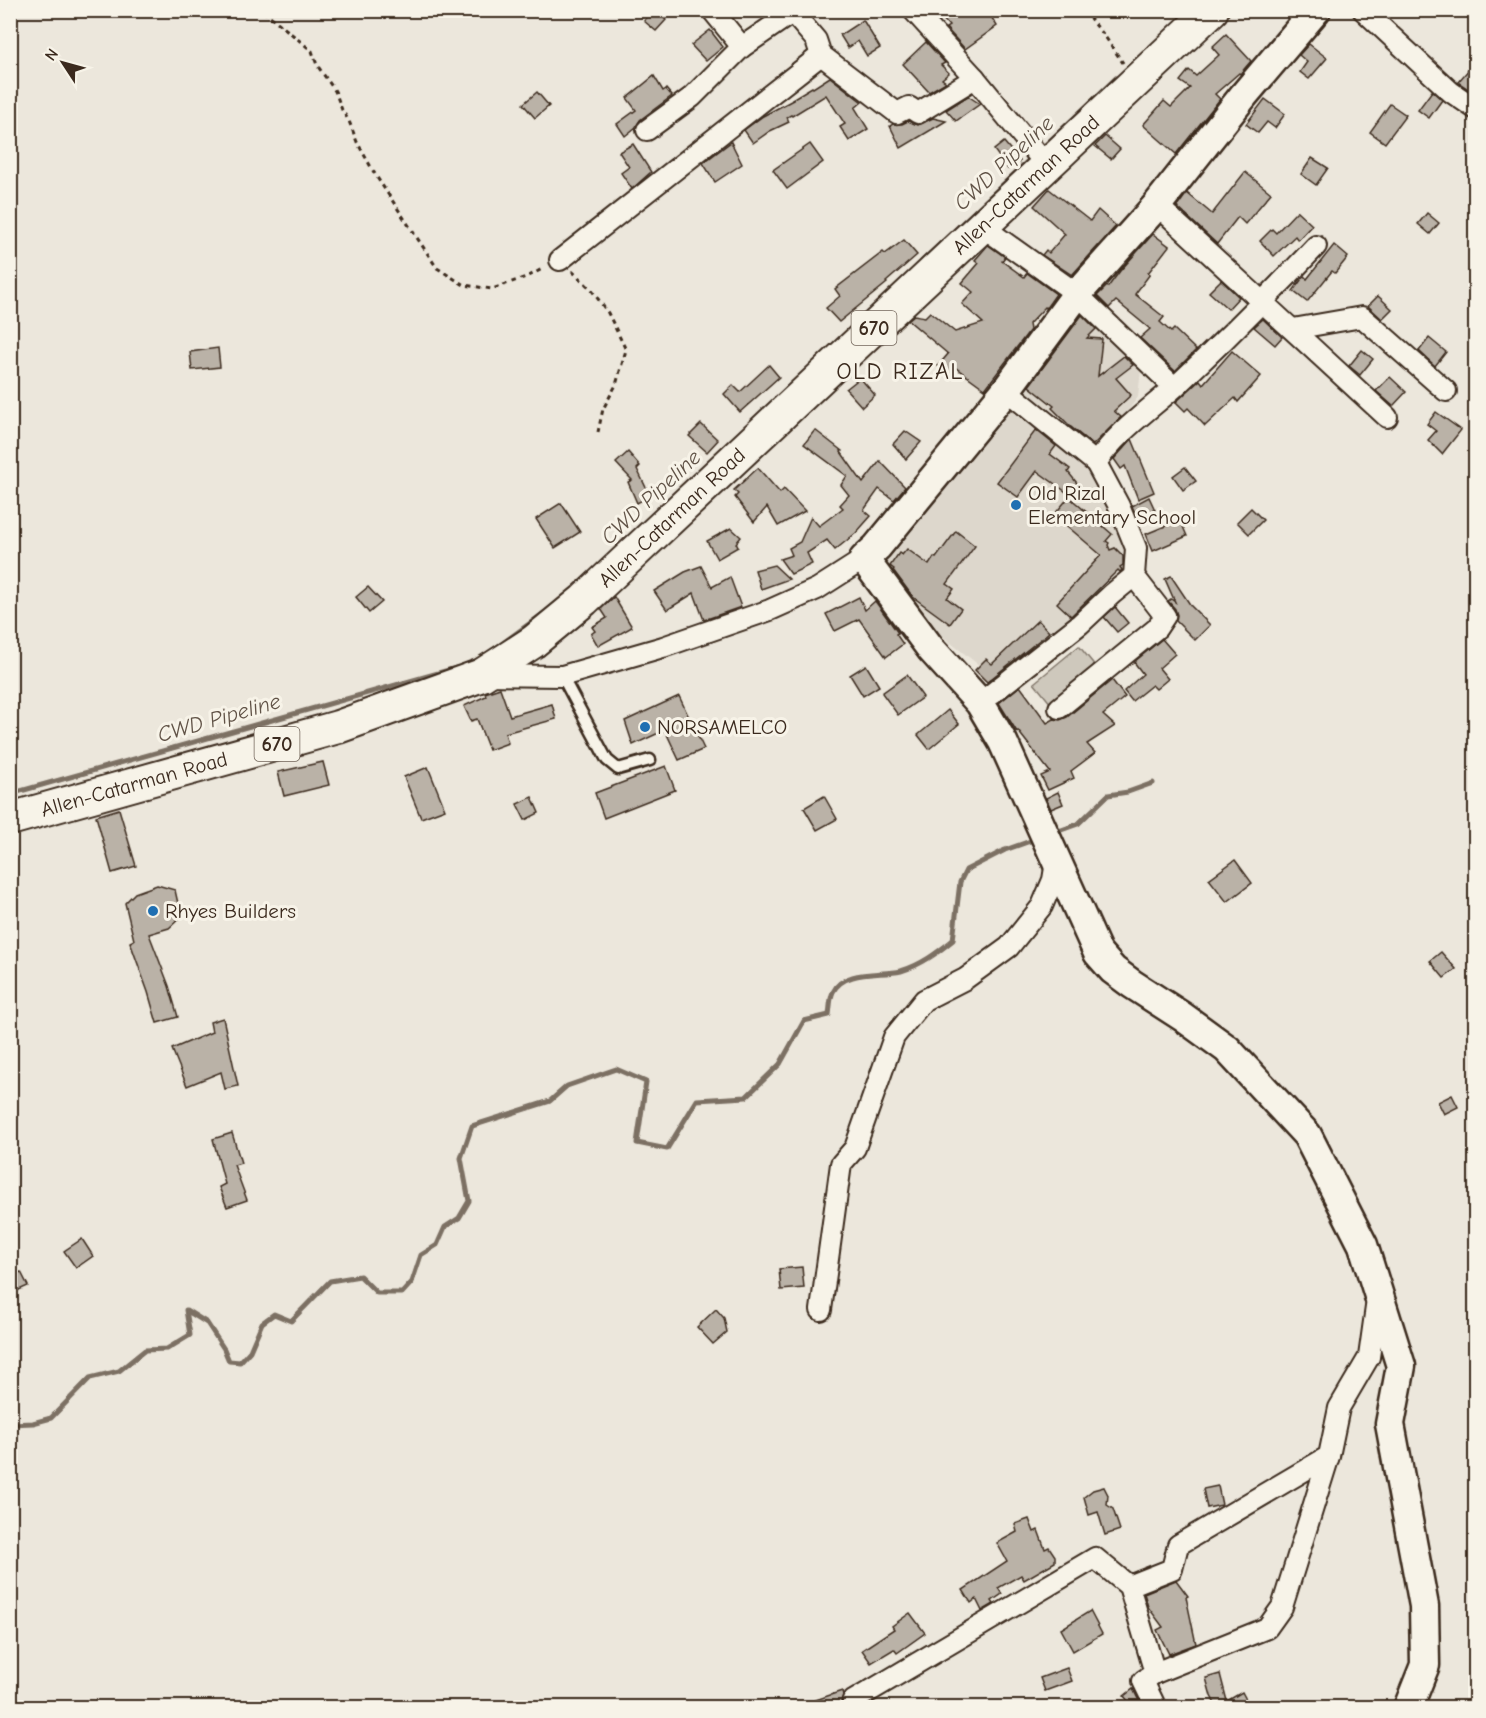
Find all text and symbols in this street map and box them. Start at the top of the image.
north arrow [33,33,93,93]
text: N [41,45,62,64]
street label: Allen-Catarman Road [948,110,1104,259]
water label: CWD Pipeline [949,110,1059,216]
road number: 670 [852,311,896,345]
district label: OLD RIZAL [836,357,964,385]
street label: Allen-Catarman Road [593,443,750,592]
water label: CWD Pipeline [596,444,706,550]
place label: Old Rizal Elementary School [1028,481,1196,529]
marker: Old Rizal Elementary School [1009,498,1023,512]
water label: CWD Pipeline [154,688,284,748]
place label: NORSAMELCO [657,715,787,739]
marker: NORSAMELCO [638,720,652,734]
road number: 670 [254,727,300,761]
street label: Allen-Catarman Road [38,747,230,822]
place label: Rhyes Builders [165,899,296,923]
marker: Rhyes Builders [146,904,160,918]

